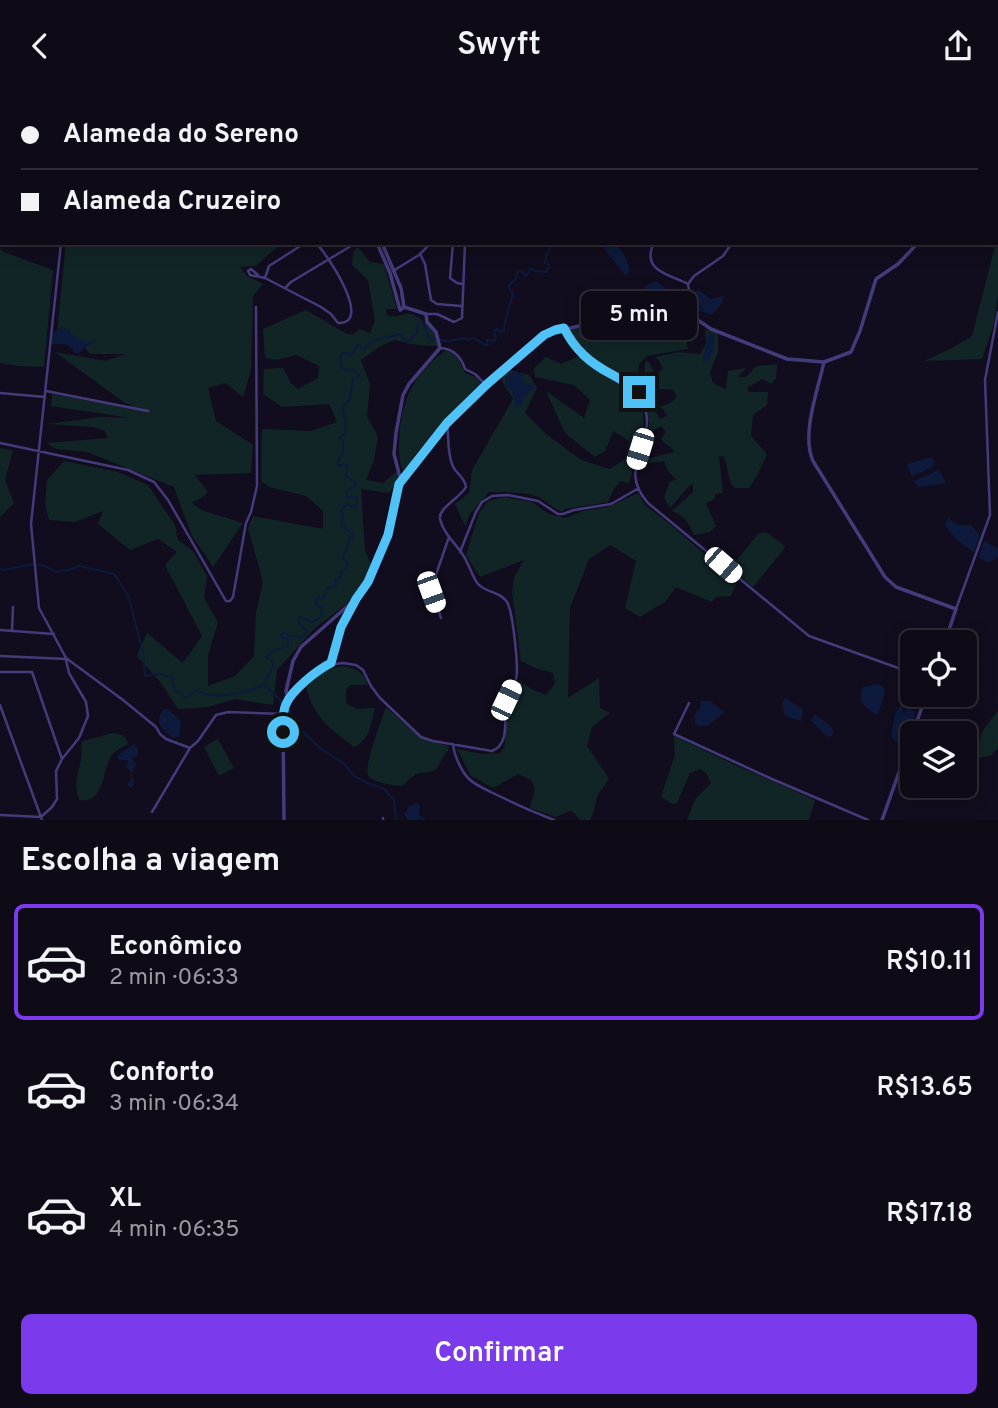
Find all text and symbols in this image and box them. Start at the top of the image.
text: Swyft [457,26,541,66]
icon: back [21,27,59,65]
icon: share [939,27,977,65]
text: Alameda do Sereno [63,119,299,152]
text: Alameda Cruzeiro [63,186,281,219]
callout: 5 min [581,291,697,339]
text: 5 min [609,301,669,330]
route end [623,376,655,408]
car [624,426,657,472]
car [701,543,746,587]
car [414,569,449,615]
map controls [900,630,977,798]
button: locate [900,630,977,707]
car [488,677,525,723]
route start [267,716,299,748]
button: layers [900,721,977,798]
text: Escolha a viagem [21,842,280,882]
icon: car [25,931,88,994]
text: Econômico [109,931,242,964]
text: R$10.11 [886,946,973,979]
text: 2 min · 06:33 [109,964,239,993]
icon: car [25,1057,88,1120]
text: Conforto [109,1057,215,1090]
text: R$13.65 [876,1072,973,1105]
text: 3 min · 06:34 [109,1090,239,1119]
icon: car [25,1183,88,1246]
text: XL [109,1183,141,1216]
text: R$17.18 [886,1198,973,1231]
text: 4 min · 06:35 [109,1216,240,1245]
button: Confirmar [21,1314,977,1394]

